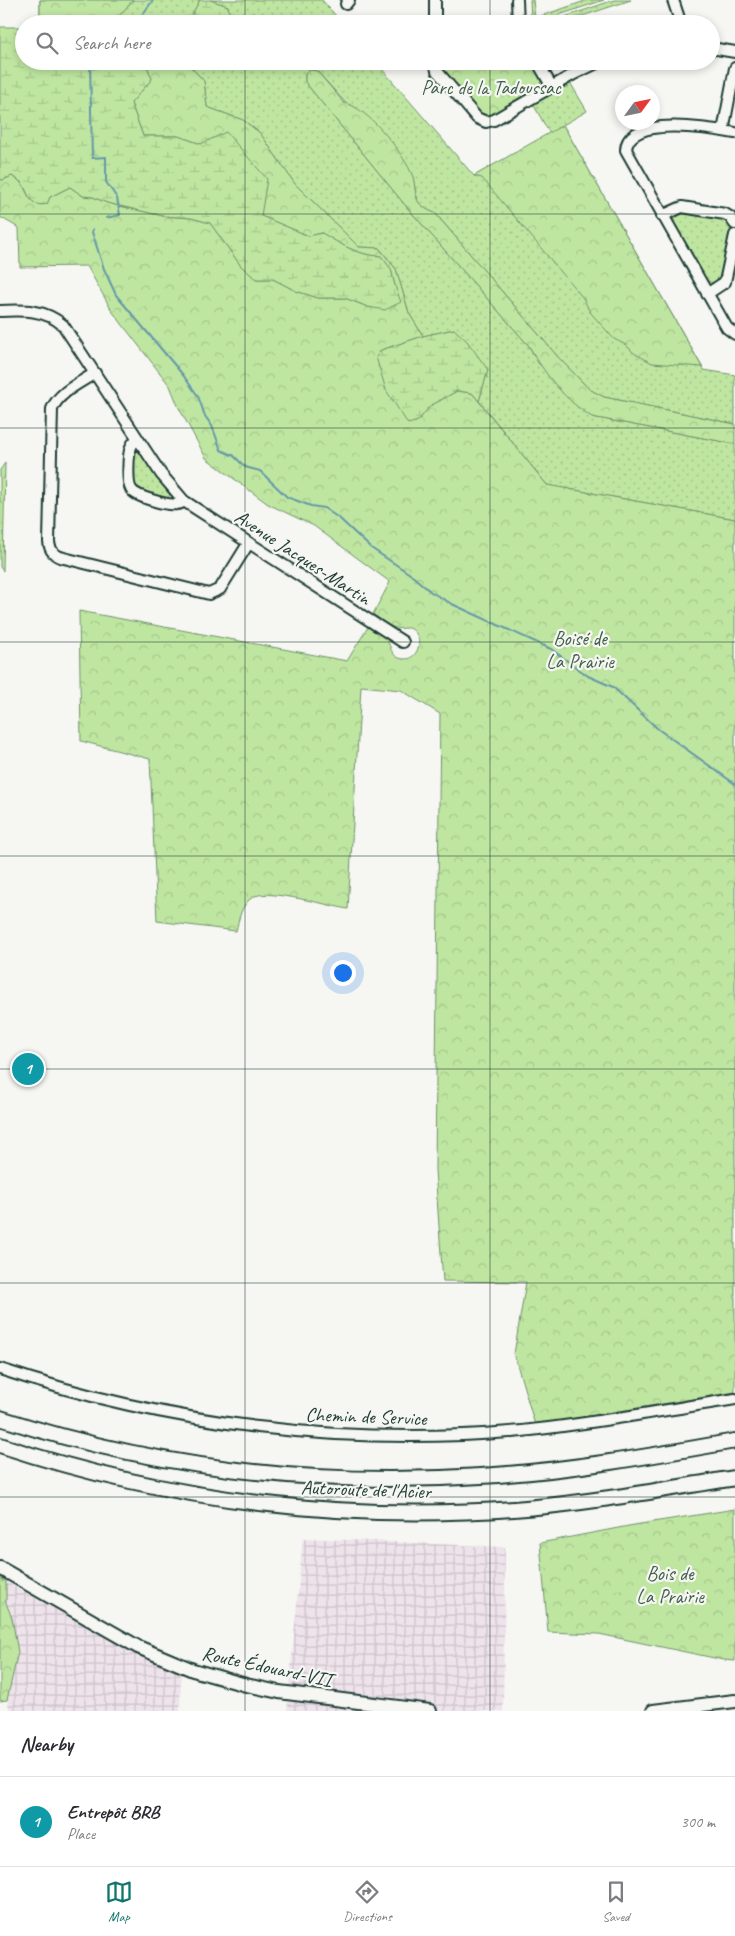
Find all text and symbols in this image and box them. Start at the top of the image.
search box [15,15,720,70]
icon: search [33,29,61,57]
text: Search here [73,31,150,55]
park label: Parc de la Tadoussac [421,75,562,100]
north arrow [615,85,660,130]
street label: Avenue Jacques-Martin [230,504,376,611]
park label: Boisé de La Prairie [546,626,615,674]
your location [330,960,356,986]
pin: 1 [12,1050,44,1088]
street label: Chemin de Service [305,1402,428,1431]
street label: Autoroute de l'Acier [301,1475,433,1504]
park label: Bois de La Prairie [636,1561,705,1609]
street label: Route Édouard-VII [200,1641,338,1693]
text: Nearby [20,1731,73,1757]
text: Entrepôt BRB [67,1800,159,1824]
text: 1 [32,1812,40,1832]
text: 300 m [681,1812,715,1832]
text: Place [67,1824,95,1844]
tab: Map [105,1878,133,1925]
tab: Directions [343,1878,392,1925]
tab: Saved [602,1878,630,1925]

